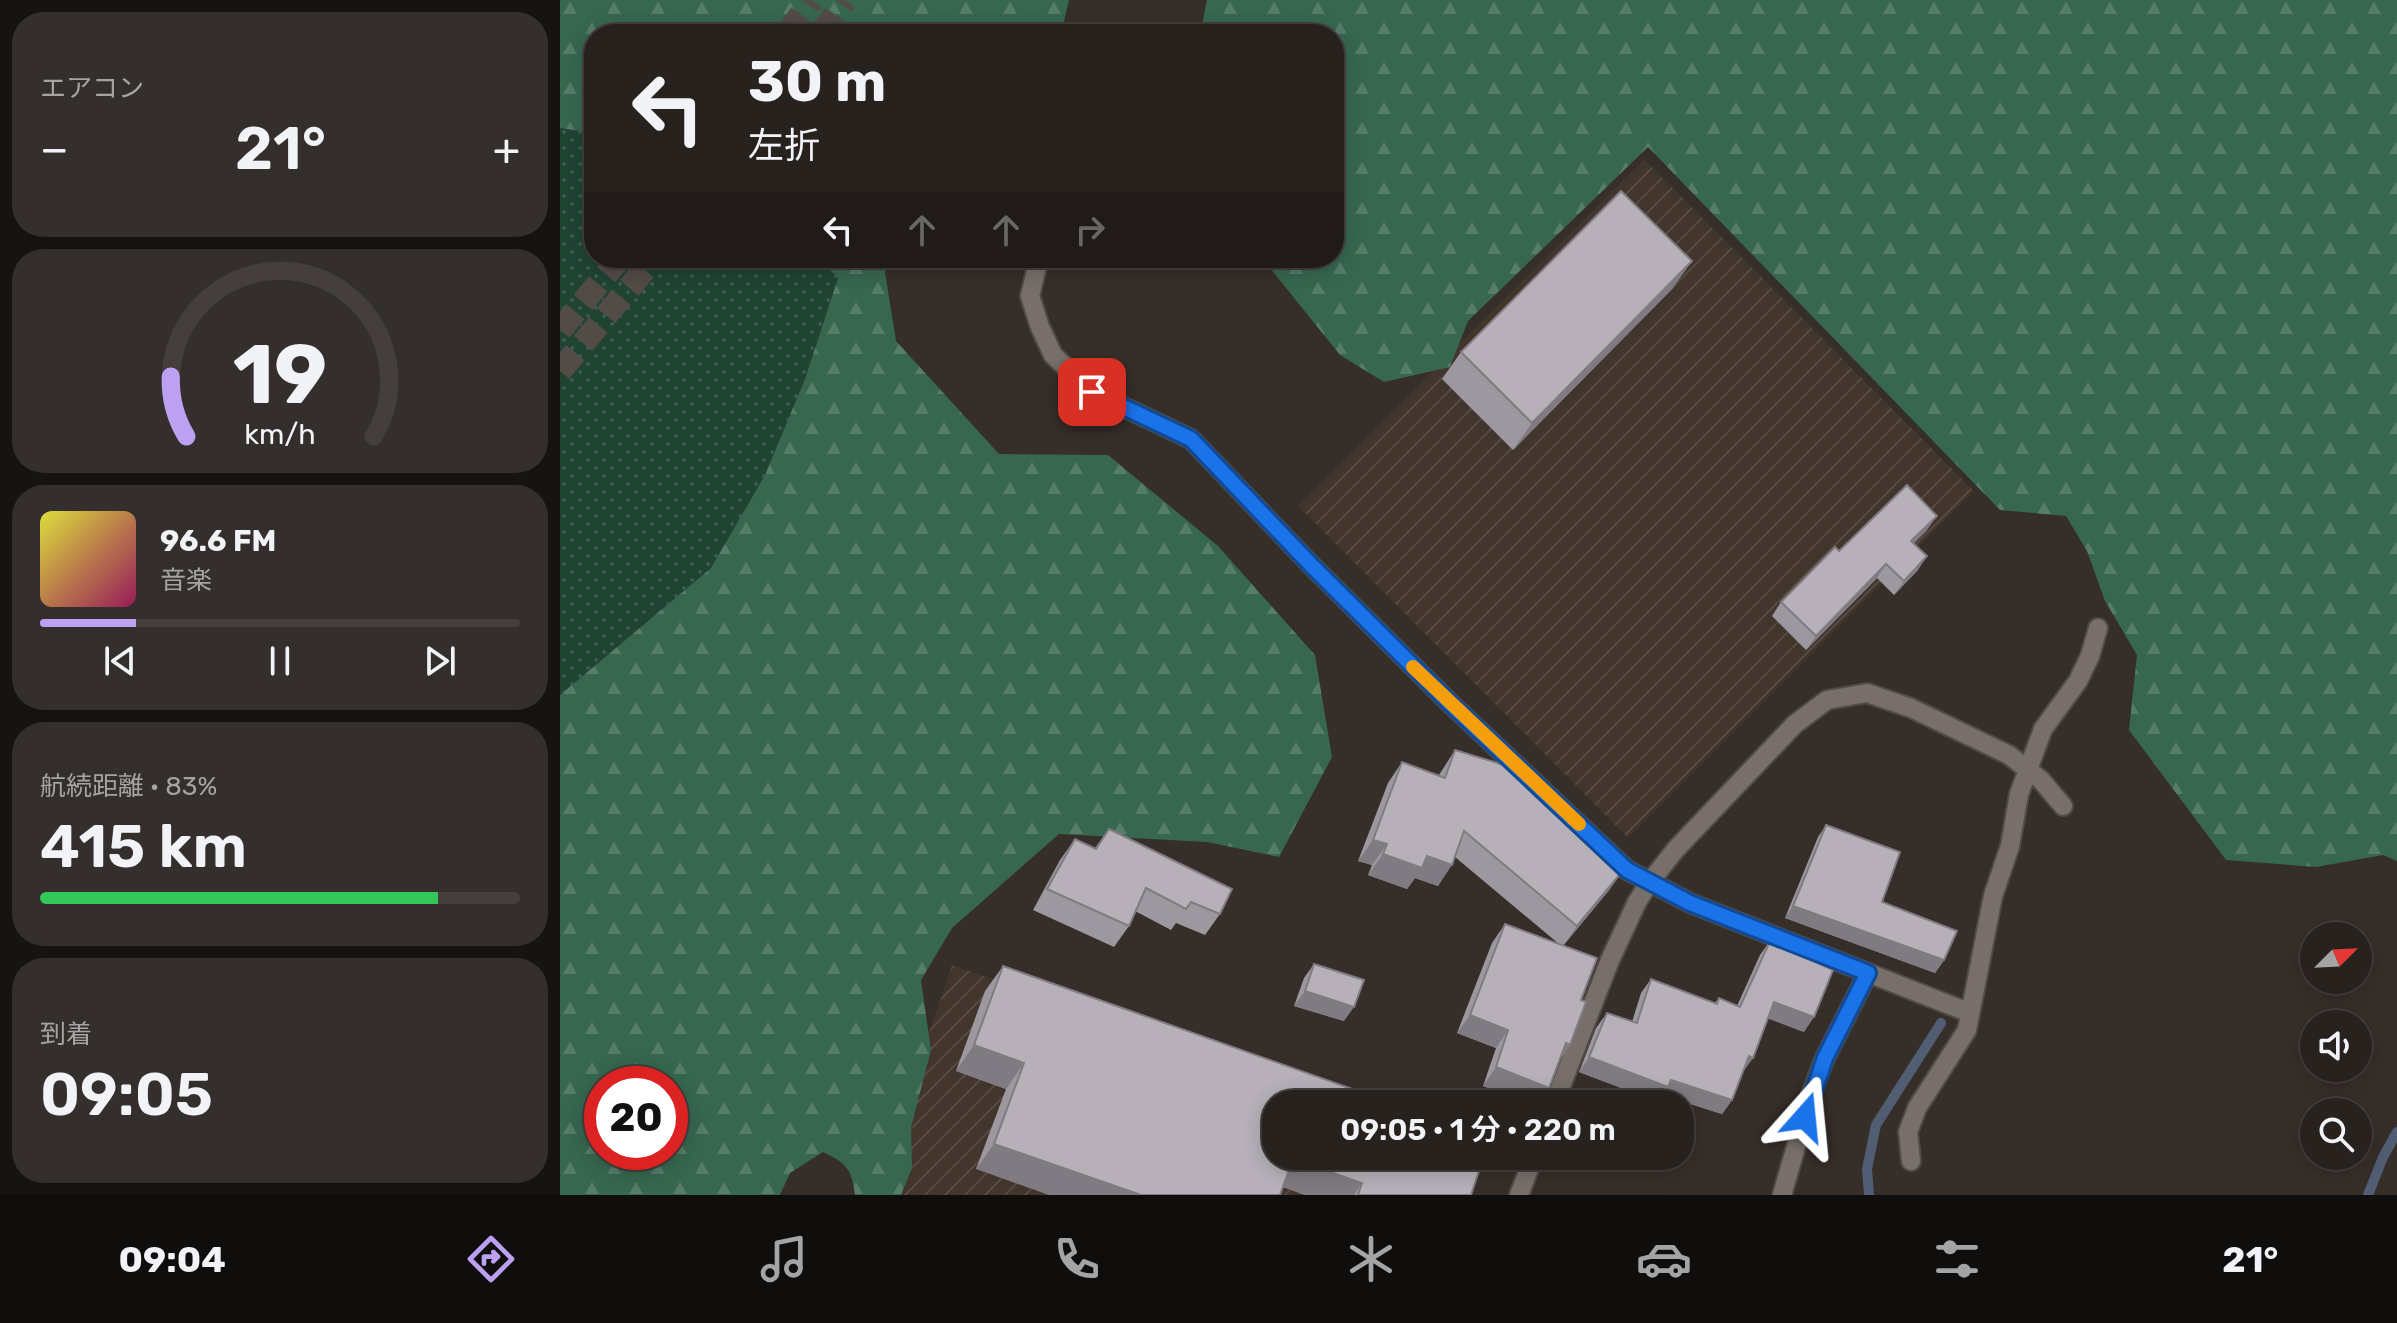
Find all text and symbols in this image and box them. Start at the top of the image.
text: 30 m [748,49,886,115]
icon: left [616,56,720,160]
text: エアコン [40,73,144,104]
text: 21° [235,113,326,184]
text: − [40,123,69,175]
text: + [493,123,520,175]
text: 左折 [748,124,820,167]
icon: left [816,208,860,252]
icon: ahead [900,208,944,252]
icon: ahead [984,208,1028,252]
icon: right [1068,208,1112,252]
text: 19 [233,324,327,423]
pin [1058,358,1126,426]
icon: arrive [1070,370,1114,414]
text: km/h [244,417,316,451]
text: 96.6 FM [160,523,276,559]
text: 音楽 [160,565,212,596]
icon: previous [98,639,142,683]
icon: pause [258,639,302,683]
icon: next [418,639,462,683]
text: 航続距離 · 83% [40,771,217,802]
text: 415 km [40,811,247,882]
north arrow [2300,922,2372,994]
map controls [2300,922,2372,1170]
button: sound [2300,1010,2372,1082]
text: 到着 [40,1019,92,1050]
text: 09:05 [40,1059,213,1130]
speed limit sign: 20 [584,1066,688,1170]
position arrow [1763,1075,1847,1159]
button: search [2300,1098,2372,1170]
text: 09:05 · 1 分 · 220 m [1340,1112,1616,1148]
icon: directions [463,1231,519,1287]
icon: music [756,1231,812,1287]
icon: phone [1049,1231,1105,1287]
icon: climate [1343,1231,1399,1287]
icon: car [1636,1231,1692,1287]
icon: filters [1929,1231,1985,1287]
text: 09:04 [119,1238,226,1281]
text: 21° [2222,1238,2278,1281]

